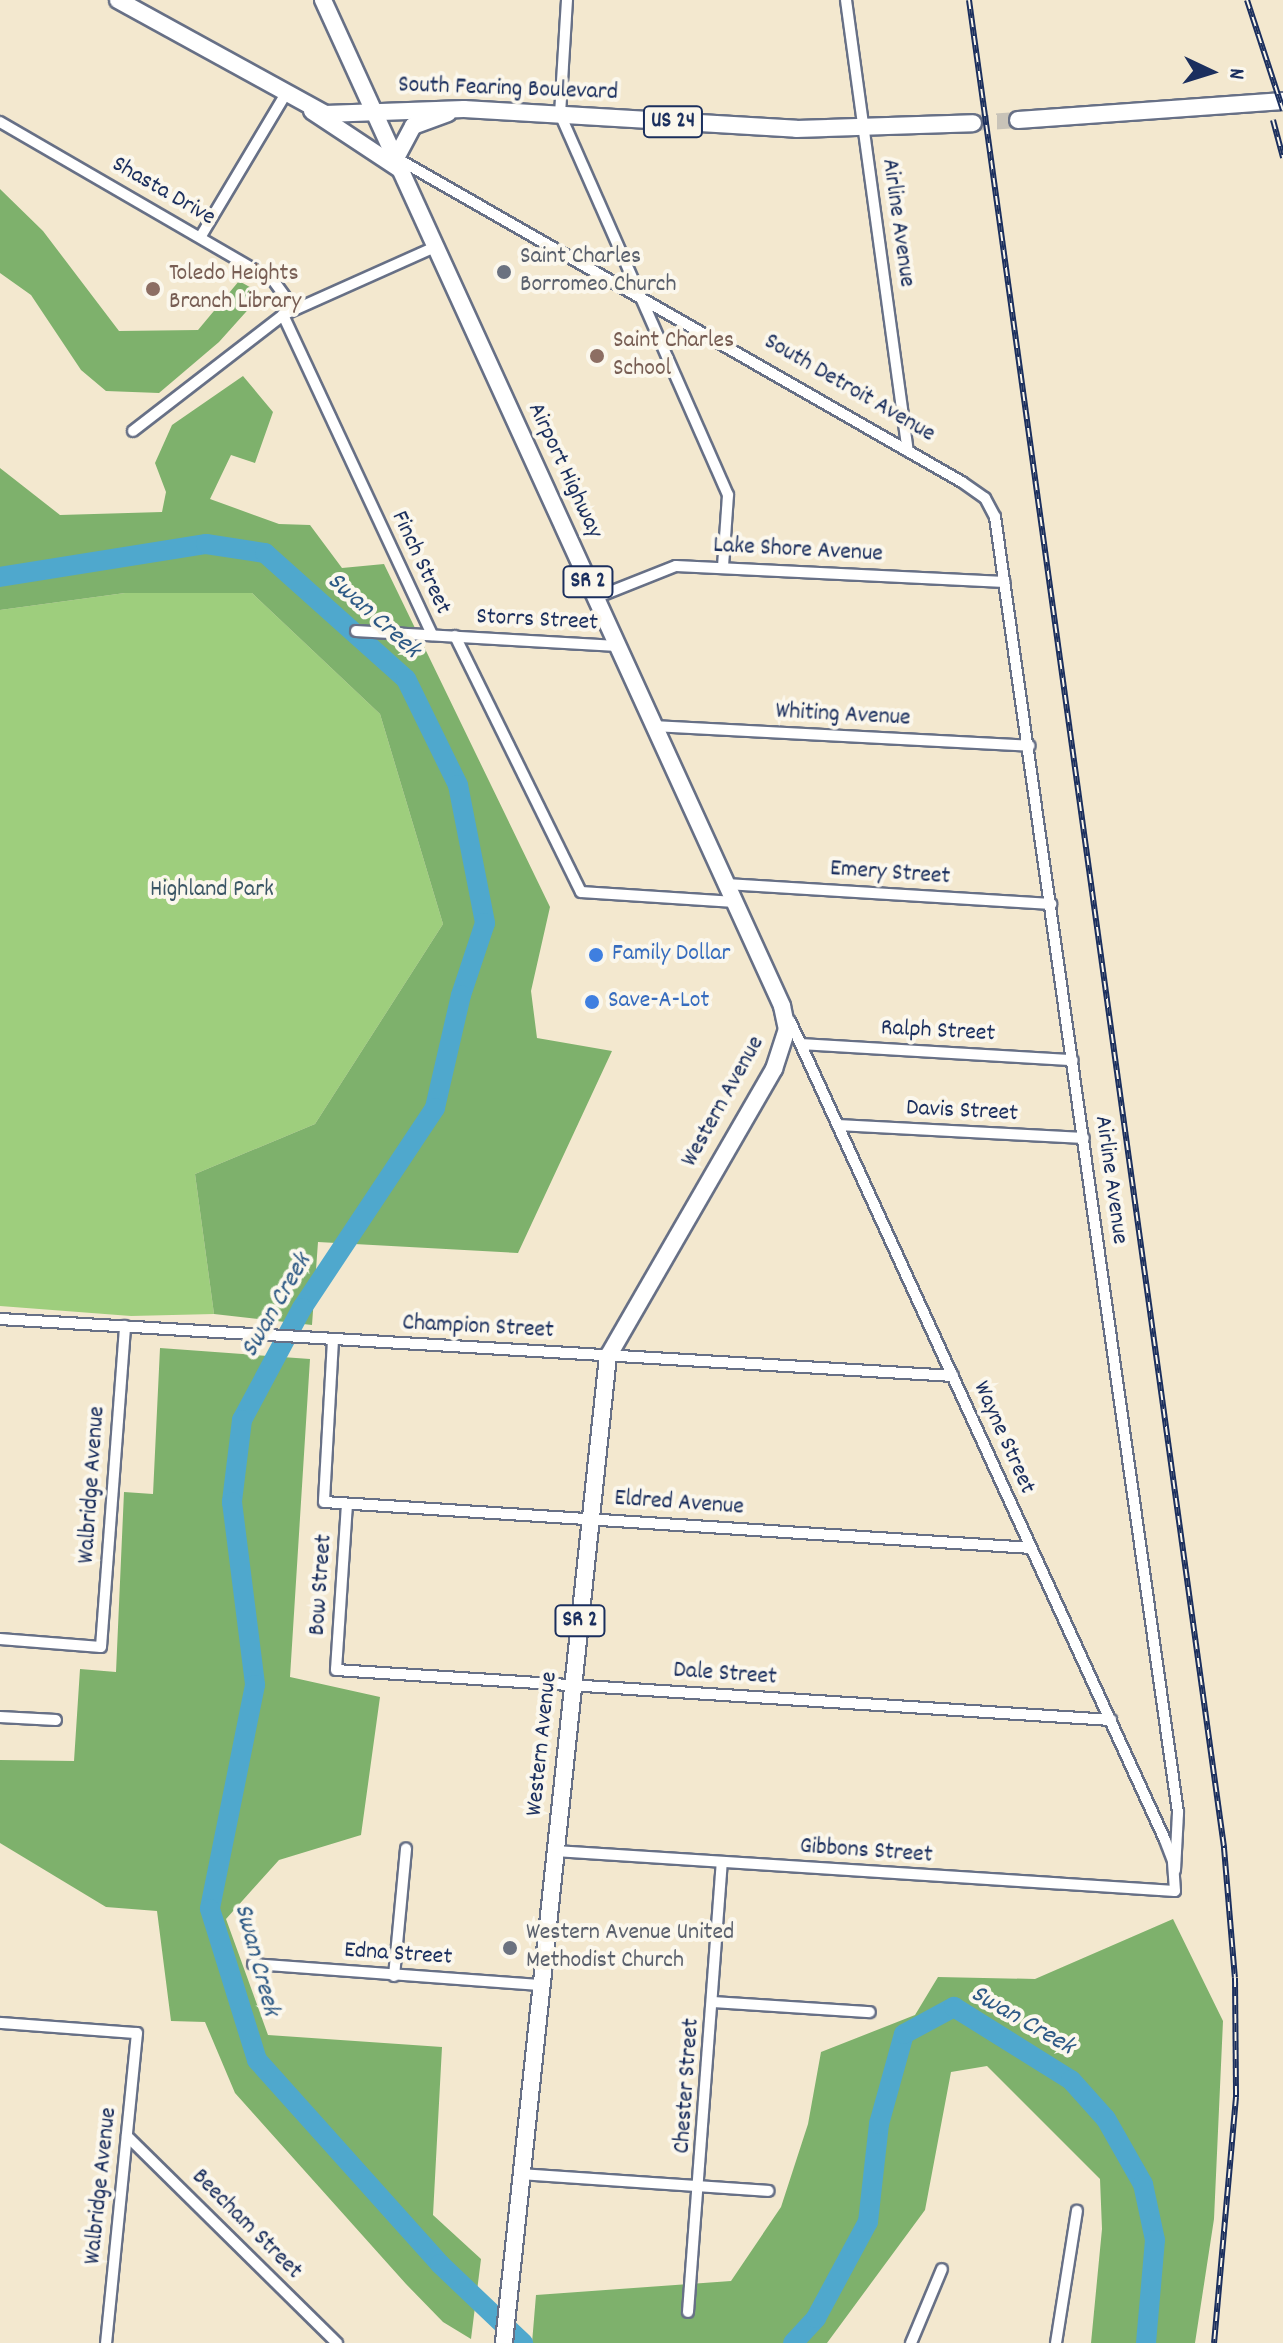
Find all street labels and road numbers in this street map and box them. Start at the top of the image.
street label: South Fearing Boulevard [398,72,618,108]
road number: US 24 [641,104,705,140]
street label: Shasta Drive [106,151,220,233]
street label: Airline Avenue [874,157,920,289]
street label: South Detroit Avenue [758,328,940,450]
street label: Airport Highway [520,399,608,543]
street label: Finch Street [384,507,456,619]
street label: Lake Shore Avenue [712,532,884,570]
road number: SR 2 [562,564,614,600]
street label: Storrs Street [475,603,599,639]
street label: Whiting Avenue [775,698,911,734]
street label: Emery Street [829,855,951,893]
street label: Ralph Street [880,1015,996,1049]
street label: Western Avenue [676,1032,772,1172]
street label: Davis Street [905,1095,1019,1129]
street label: Airline Avenue [1087,1114,1133,1246]
street label: Champion Street [402,1310,554,1346]
street label: Wayne Street [965,1377,1041,1499]
street label: Walbridge Avenue [73,1405,113,1565]
street label: Eldred Avenue [613,1485,745,1523]
street label: Bow Street [304,1533,340,1637]
road number: SR 2 [554,1603,606,1639]
street label: Dale Street [672,1657,778,1693]
street label: Western Avenue [521,1670,565,1818]
street label: Gibbons Street [799,1833,933,1871]
street label: Edna Street [343,1937,453,1973]
street label: Chester Street [669,2017,707,2155]
street label: Walbridge Avenue [79,2106,125,2266]
street label: Beecham Street [185,2164,307,2286]

